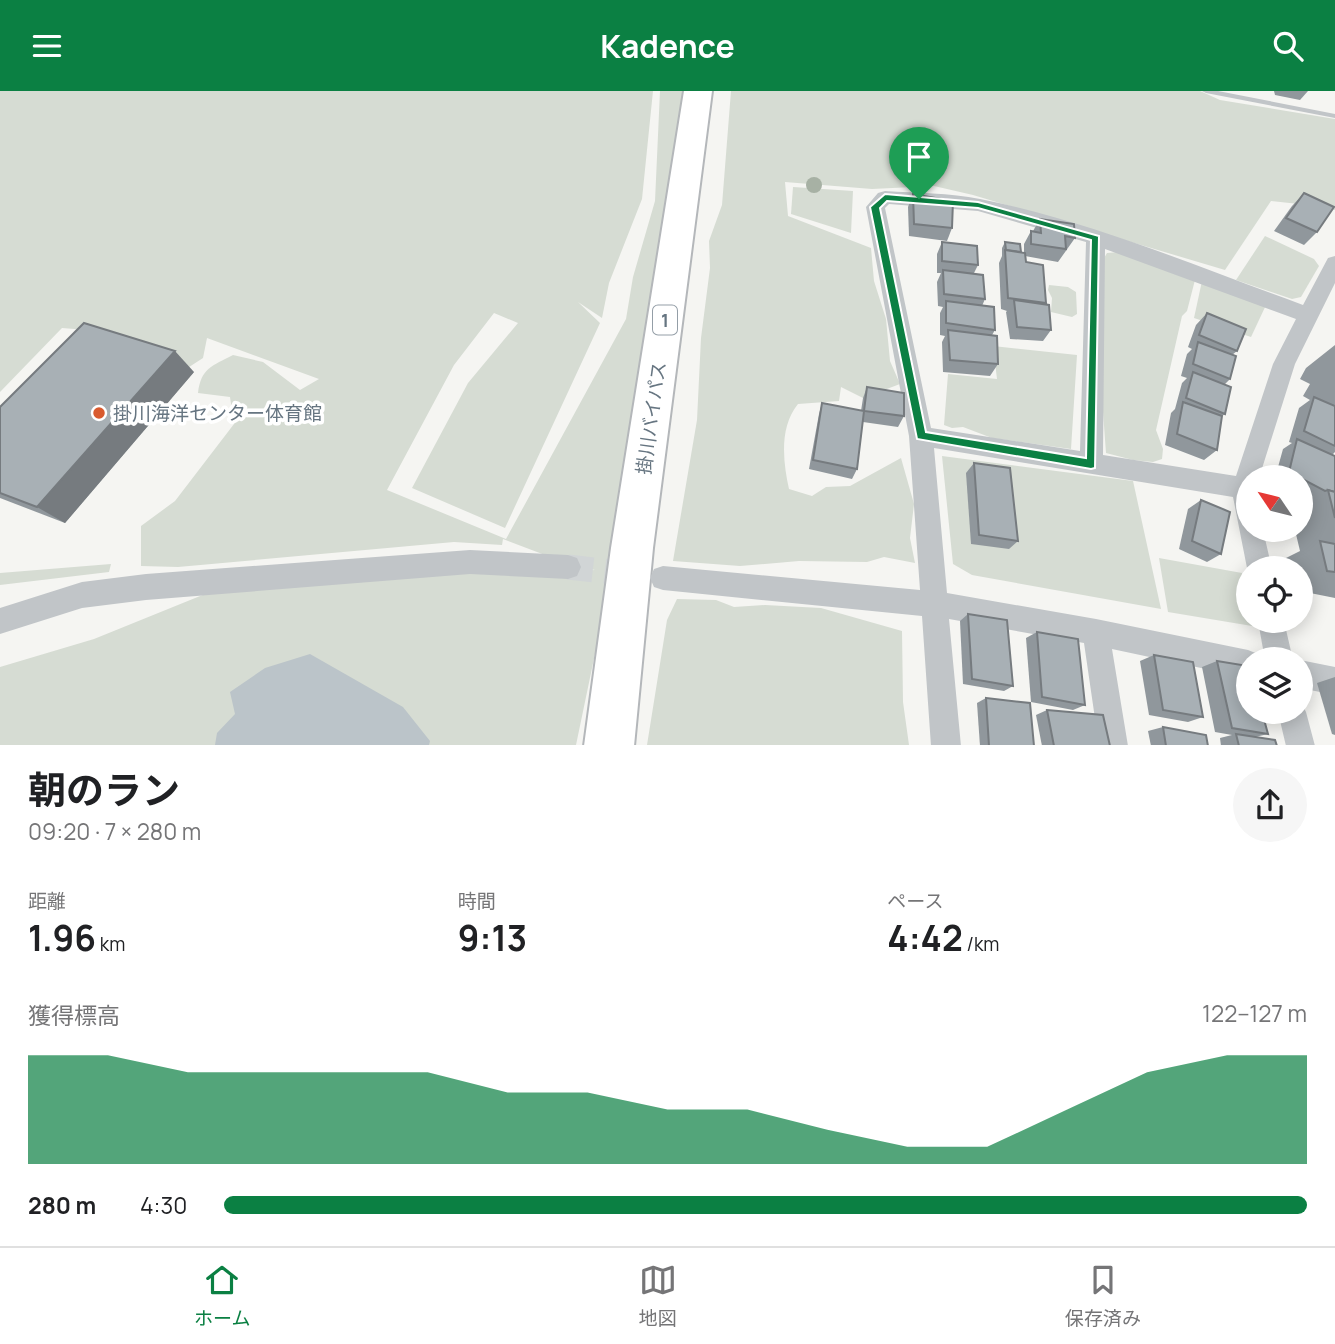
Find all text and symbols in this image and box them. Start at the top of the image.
text: Kadence [600,24,735,68]
icon: menu [28,27,66,65]
icon: search [1269,27,1307,65]
pin [889,127,949,199]
icon: arrive [900,138,938,176]
road number: 1 [653,305,677,335]
street label: 掛川バイパス [630,360,672,476]
place label: 掛川海洋センター体育館 [113,400,322,426]
marker: 掛川海洋センター体育館 [91,405,107,421]
north arrow [1236,465,1312,543]
map controls [1236,465,1313,724]
button: locate [1236,556,1313,633]
button: layers [1236,647,1313,724]
text: 朝のラン [28,763,180,815]
button: share [1233,768,1307,842]
text: 09:20 · 7 × 280 m [28,815,201,847]
text: 距離 [28,888,66,914]
text: 時間 [458,888,496,914]
text: ペース [887,888,943,914]
text: 1.96 [28,914,96,962]
text: 9:13 [458,914,527,962]
text: 4:42 [887,914,963,962]
text: km [96,931,125,957]
text: /km [963,931,999,957]
text: 122–127 m [1202,997,1307,1029]
text: 獲得標高 [28,999,120,1031]
text: 280 m [28,1189,96,1221]
text: 4:30 [140,1189,187,1221]
tab: ホーム [194,1261,251,1331]
tab: 地図 [639,1261,677,1331]
tab: 保存済み [1065,1261,1141,1331]

